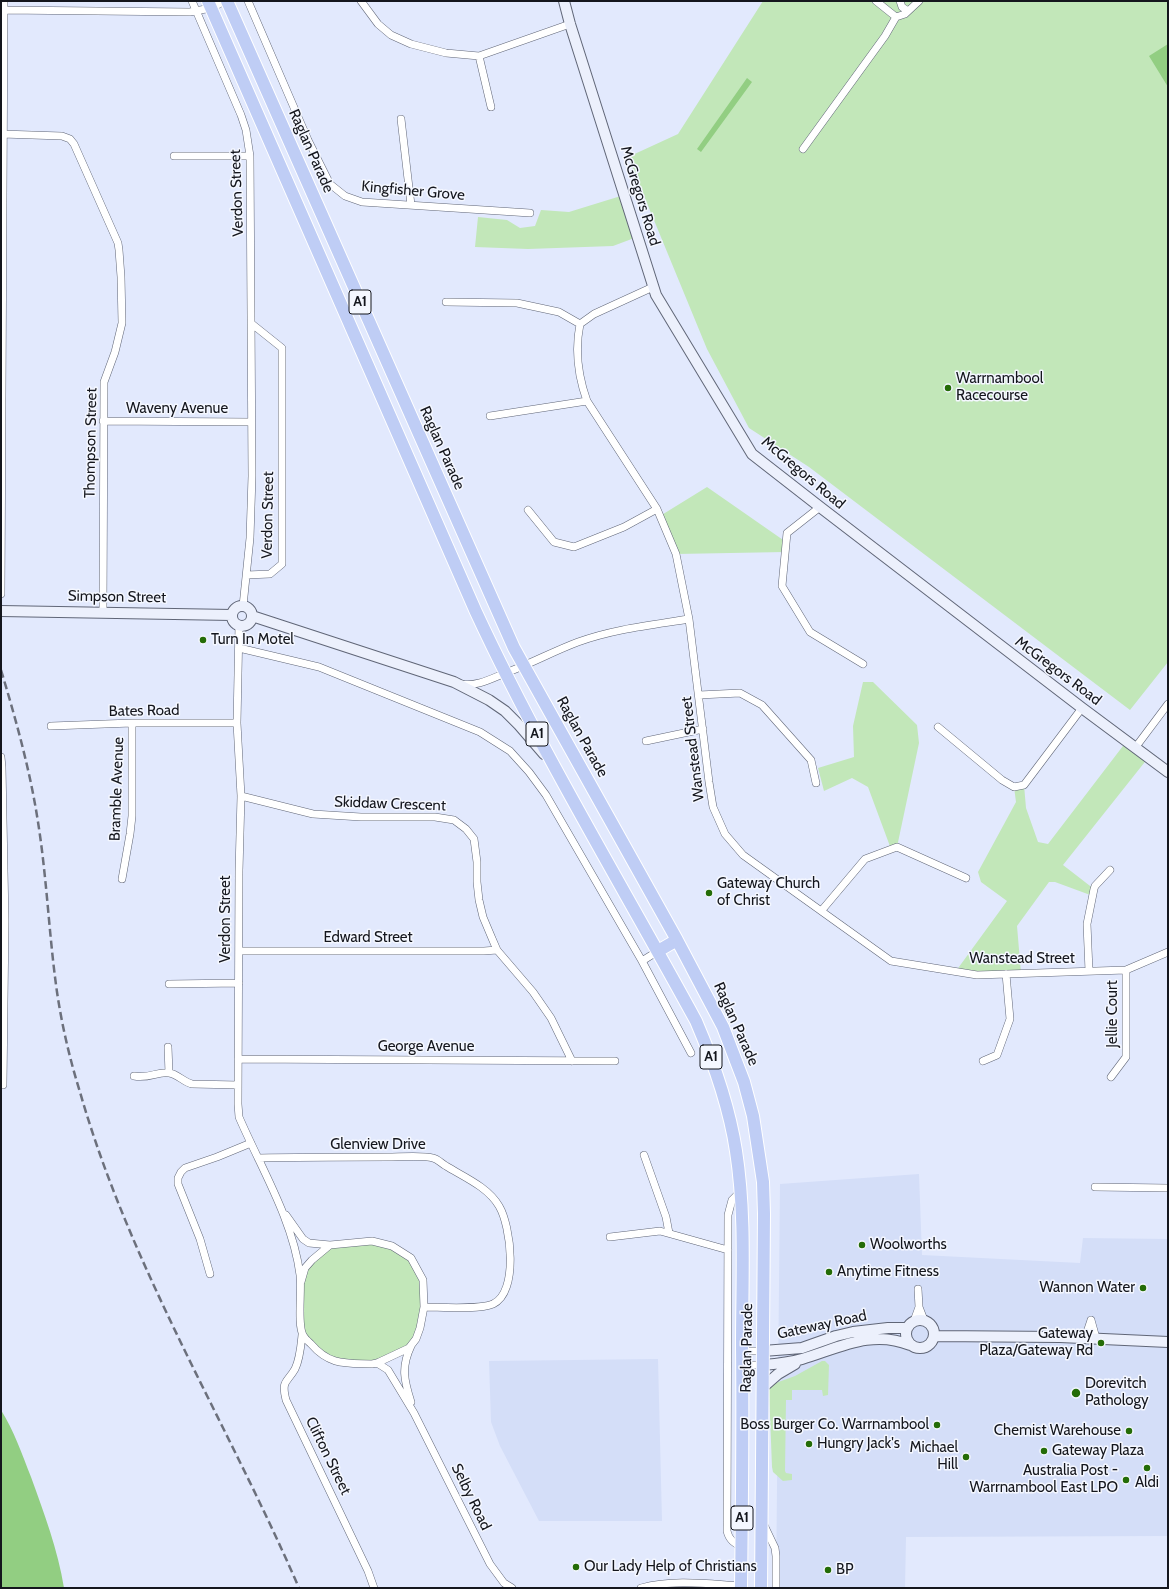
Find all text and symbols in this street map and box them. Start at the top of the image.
street label: Raglan Parade [285,106,337,196]
street label: McGregors Road [616,144,664,248]
street label: Verdon Street [226,149,248,237]
street label: Kingfisher Grove [361,178,465,204]
road number: A1 [349,290,371,314]
place label: Warrnambool Racecourse [956,370,1043,405]
marker: Warrnambool Racecourse [943,383,953,393]
street label: Thompson Street [81,388,101,498]
street label: Waveny Avenue [126,400,228,418]
street label: Raglan Parade [416,403,468,493]
street label: McGregors Road [758,433,848,513]
street label: Verdon Street [258,471,278,559]
street label: Simpson Street [68,587,166,607]
place label: Turn In Motel [211,631,294,649]
street label: McGregors Road [1011,633,1105,709]
marker: Turn In Motel [198,635,208,645]
street label: Raglan Parade [552,693,612,781]
street label: Wanstead Street [678,696,708,802]
street label: Bates Road [108,701,180,721]
road number: A1 [526,722,548,746]
street label: Bramble Avenue [106,737,128,841]
street label: Skiddaw Crescent [334,793,446,815]
street label: Verdon Street [217,875,235,963]
place label: Gateway Church of Christ [717,875,820,910]
marker: Gateway Church of Christ [704,888,714,898]
street label: Edward Street [323,929,413,947]
street label: Wanstead Street [969,950,1075,968]
street label: Raglan Parade [710,979,762,1069]
street label: Jellie Court [1104,980,1122,1048]
street label: George Avenue [378,1038,474,1056]
road number: A1 [700,1045,722,1069]
street label: Glenview Drive [330,1136,426,1154]
place label: Woolworths [870,1236,947,1254]
marker: Woolworths [857,1240,867,1250]
place label: Anytime Fitness [837,1263,939,1281]
marker: Anytime Fitness [824,1267,834,1277]
place label: Wannon Water [1039,1279,1135,1297]
marker: Wannon Water [1138,1283,1148,1293]
street label: Raglan Parade [737,1303,757,1393]
street label: Gateway Road [776,1307,868,1343]
place label: Gateway Plaza/Gateway Rd [979,1325,1093,1360]
marker: Gateway Plaza/Gateway Rd [1096,1338,1106,1348]
place label: Dorevitch Pathology [1085,1375,1149,1410]
marker: Dorevitch Pathology [1070,1387,1082,1399]
street label: Clifton Street [301,1414,355,1498]
place label: Boss Burger Co. Warrnambool [740,1416,929,1434]
marker: Boss Burger Co. Warrnambool [932,1420,942,1430]
place label: Chemist Warehouse [994,1422,1121,1440]
marker: Chemist Warehouse [1124,1426,1134,1436]
place label: Hungry Jack's [817,1435,900,1453]
marker: Hungry Jack's [804,1439,814,1449]
place label: Michael Hill [909,1439,958,1474]
place label: Gateway Plaza [1052,1442,1144,1460]
marker: Gateway Plaza [1039,1446,1049,1456]
marker: Michael Hill [961,1452,971,1462]
street label: Selby Road [447,1461,495,1533]
place label: Australia Post - Warrnambool East LPO [969,1462,1118,1497]
marker: Aldi [1142,1463,1152,1473]
place label: Aldi [1135,1474,1159,1492]
marker: Australia Post - Warrnambool East LPO [1121,1475,1131,1485]
road number: A1 [731,1506,753,1530]
place label: Our Lady Help of Christians [584,1558,757,1576]
place label: BP [836,1561,854,1579]
marker: Our Lady Help of Christians [571,1562,581,1572]
marker: BP [823,1565,833,1575]

